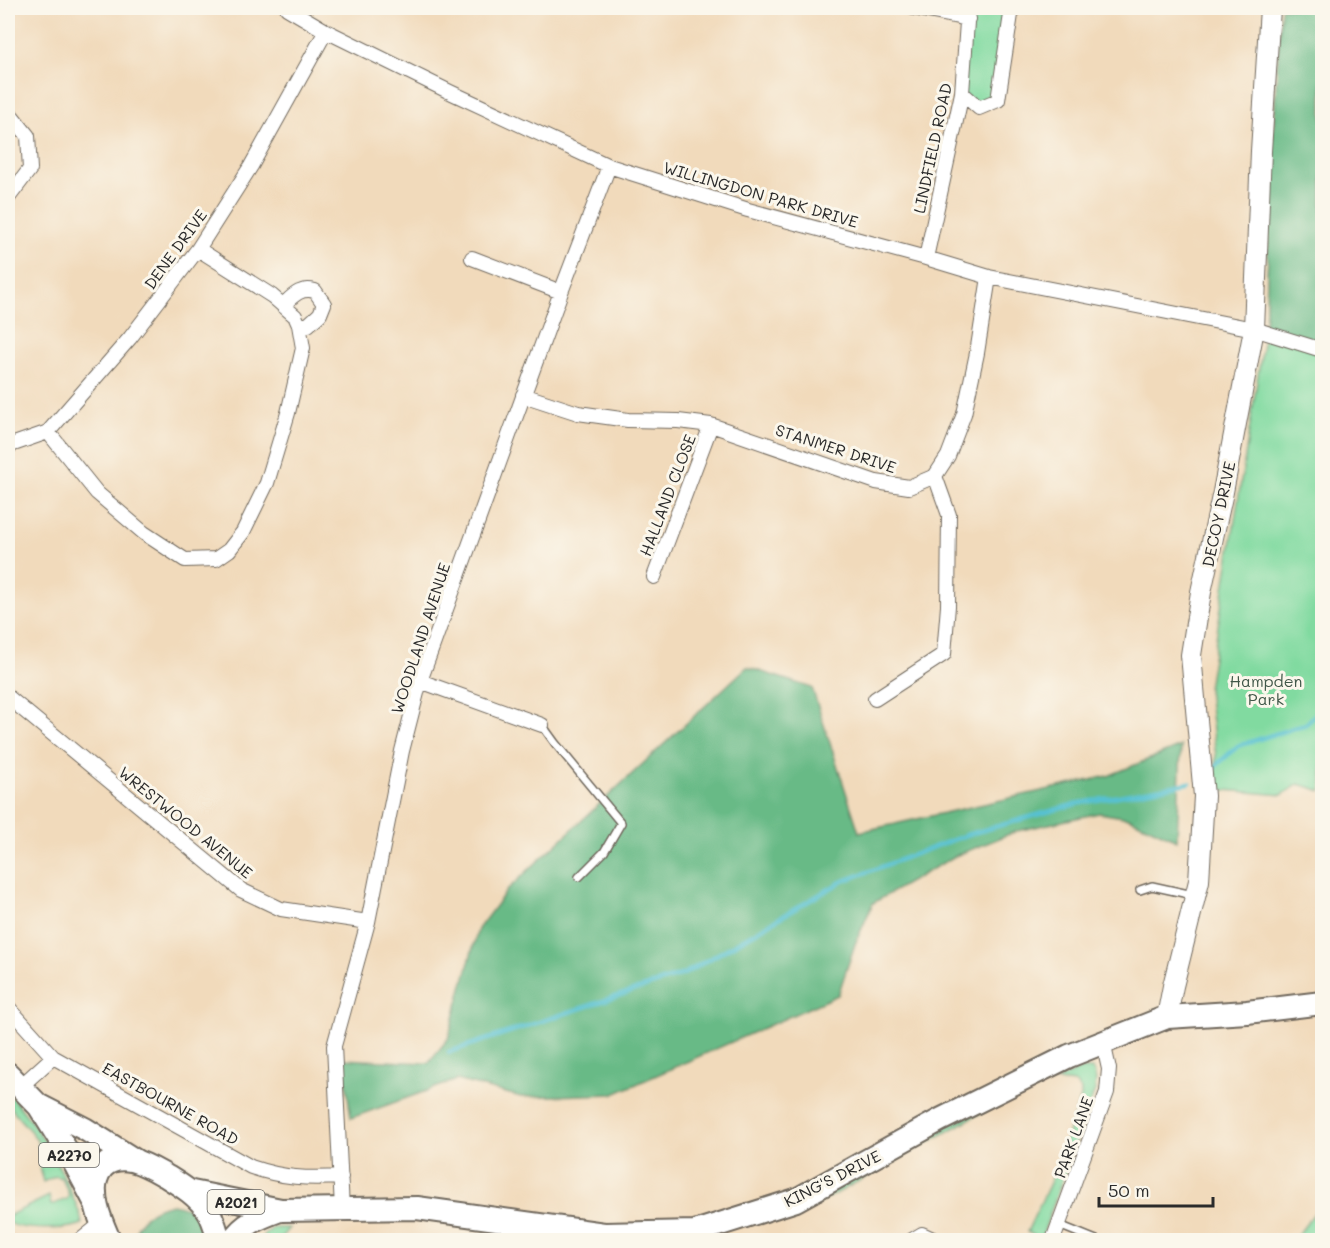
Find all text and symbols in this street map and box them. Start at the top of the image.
street label: LINDFIELD ROAD [908,81,956,215]
street label: WILLINGDON PARK DRIVE [661,156,861,232]
street label: DENE DRIVE [139,205,211,293]
street label: STANMER DRIVE [773,419,899,477]
street label: HALLAND CLOSE [634,431,700,559]
street label: DECOY DRIVE [1197,459,1239,569]
street label: WOODLAND AVENUE [386,560,454,716]
park label: Hampden Park [1230,670,1302,709]
street label: WRESTWOOD AVENUE [115,761,257,883]
street label: EASTBOURNE ROAD [99,1057,243,1149]
street label: PARK LANE [1049,1093,1097,1181]
road number: A2270 [39,1143,99,1167]
street label: KING'S DRIVE [780,1145,884,1211]
scale bar [1099,1170,1213,1208]
text: 50 m [1108,1178,1150,1202]
road number: A2021 [208,1190,264,1214]

